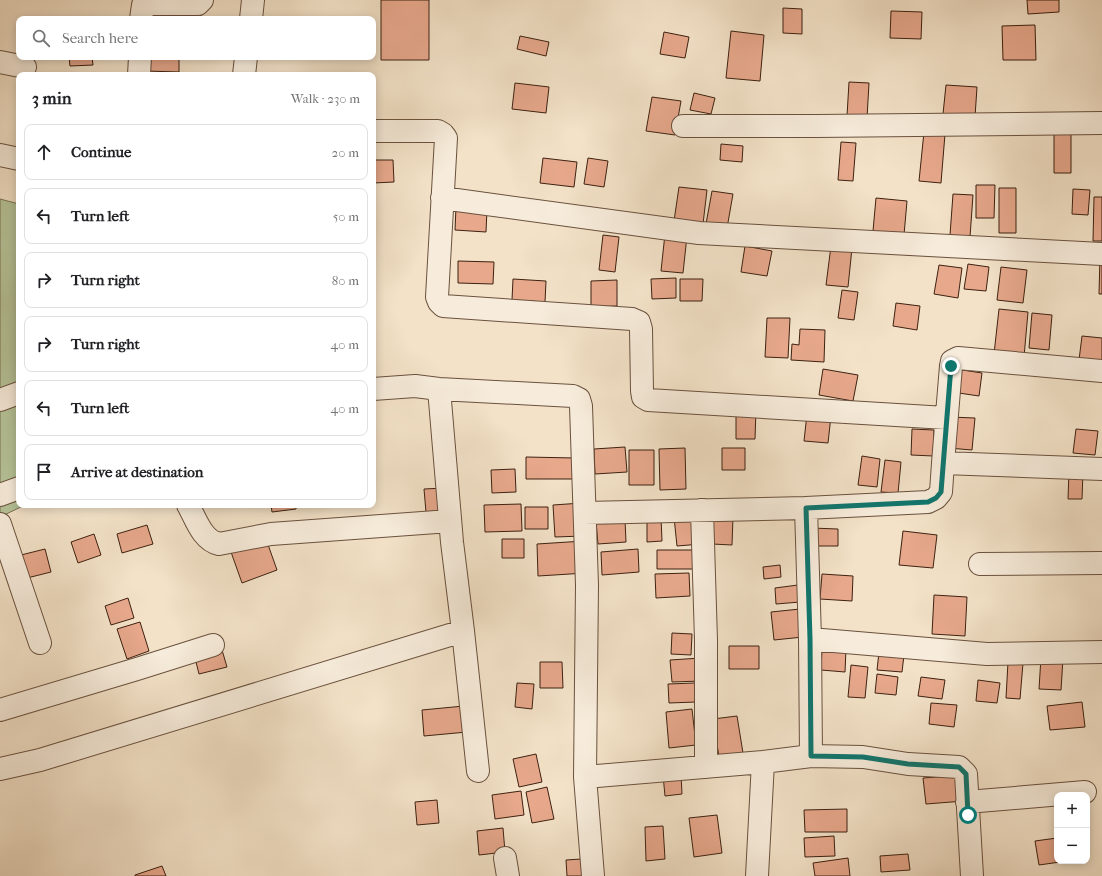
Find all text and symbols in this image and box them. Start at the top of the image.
search box [16,16,376,60]
icon: search [30,27,52,49]
text: Search here [62,29,138,47]
text: 3 min [32,88,72,108]
text: Walk · 230 m [291,91,360,106]
icon: ahead [33,141,55,163]
text: Continue [71,143,131,161]
text: 20 m [332,145,359,160]
icon: left [33,205,55,227]
text: Turn left [71,207,129,225]
text: 50 m [333,209,359,224]
icon: right [33,269,55,291]
text: Turn right [71,271,140,289]
text: 80 m [332,273,359,288]
icon: right [33,333,55,355]
text: Turn right [71,335,140,353]
text: 40 m [331,337,359,352]
route end [942,357,960,375]
icon: left [33,397,55,419]
text: Turn left [71,399,129,417]
text: 40 m [331,401,359,416]
icon: arrive [33,461,55,483]
text: Arrive at destination [71,463,203,481]
map controls [1054,792,1090,864]
button: + [1054,792,1090,828]
route start [959,806,977,824]
button: − [1054,828,1090,864]

